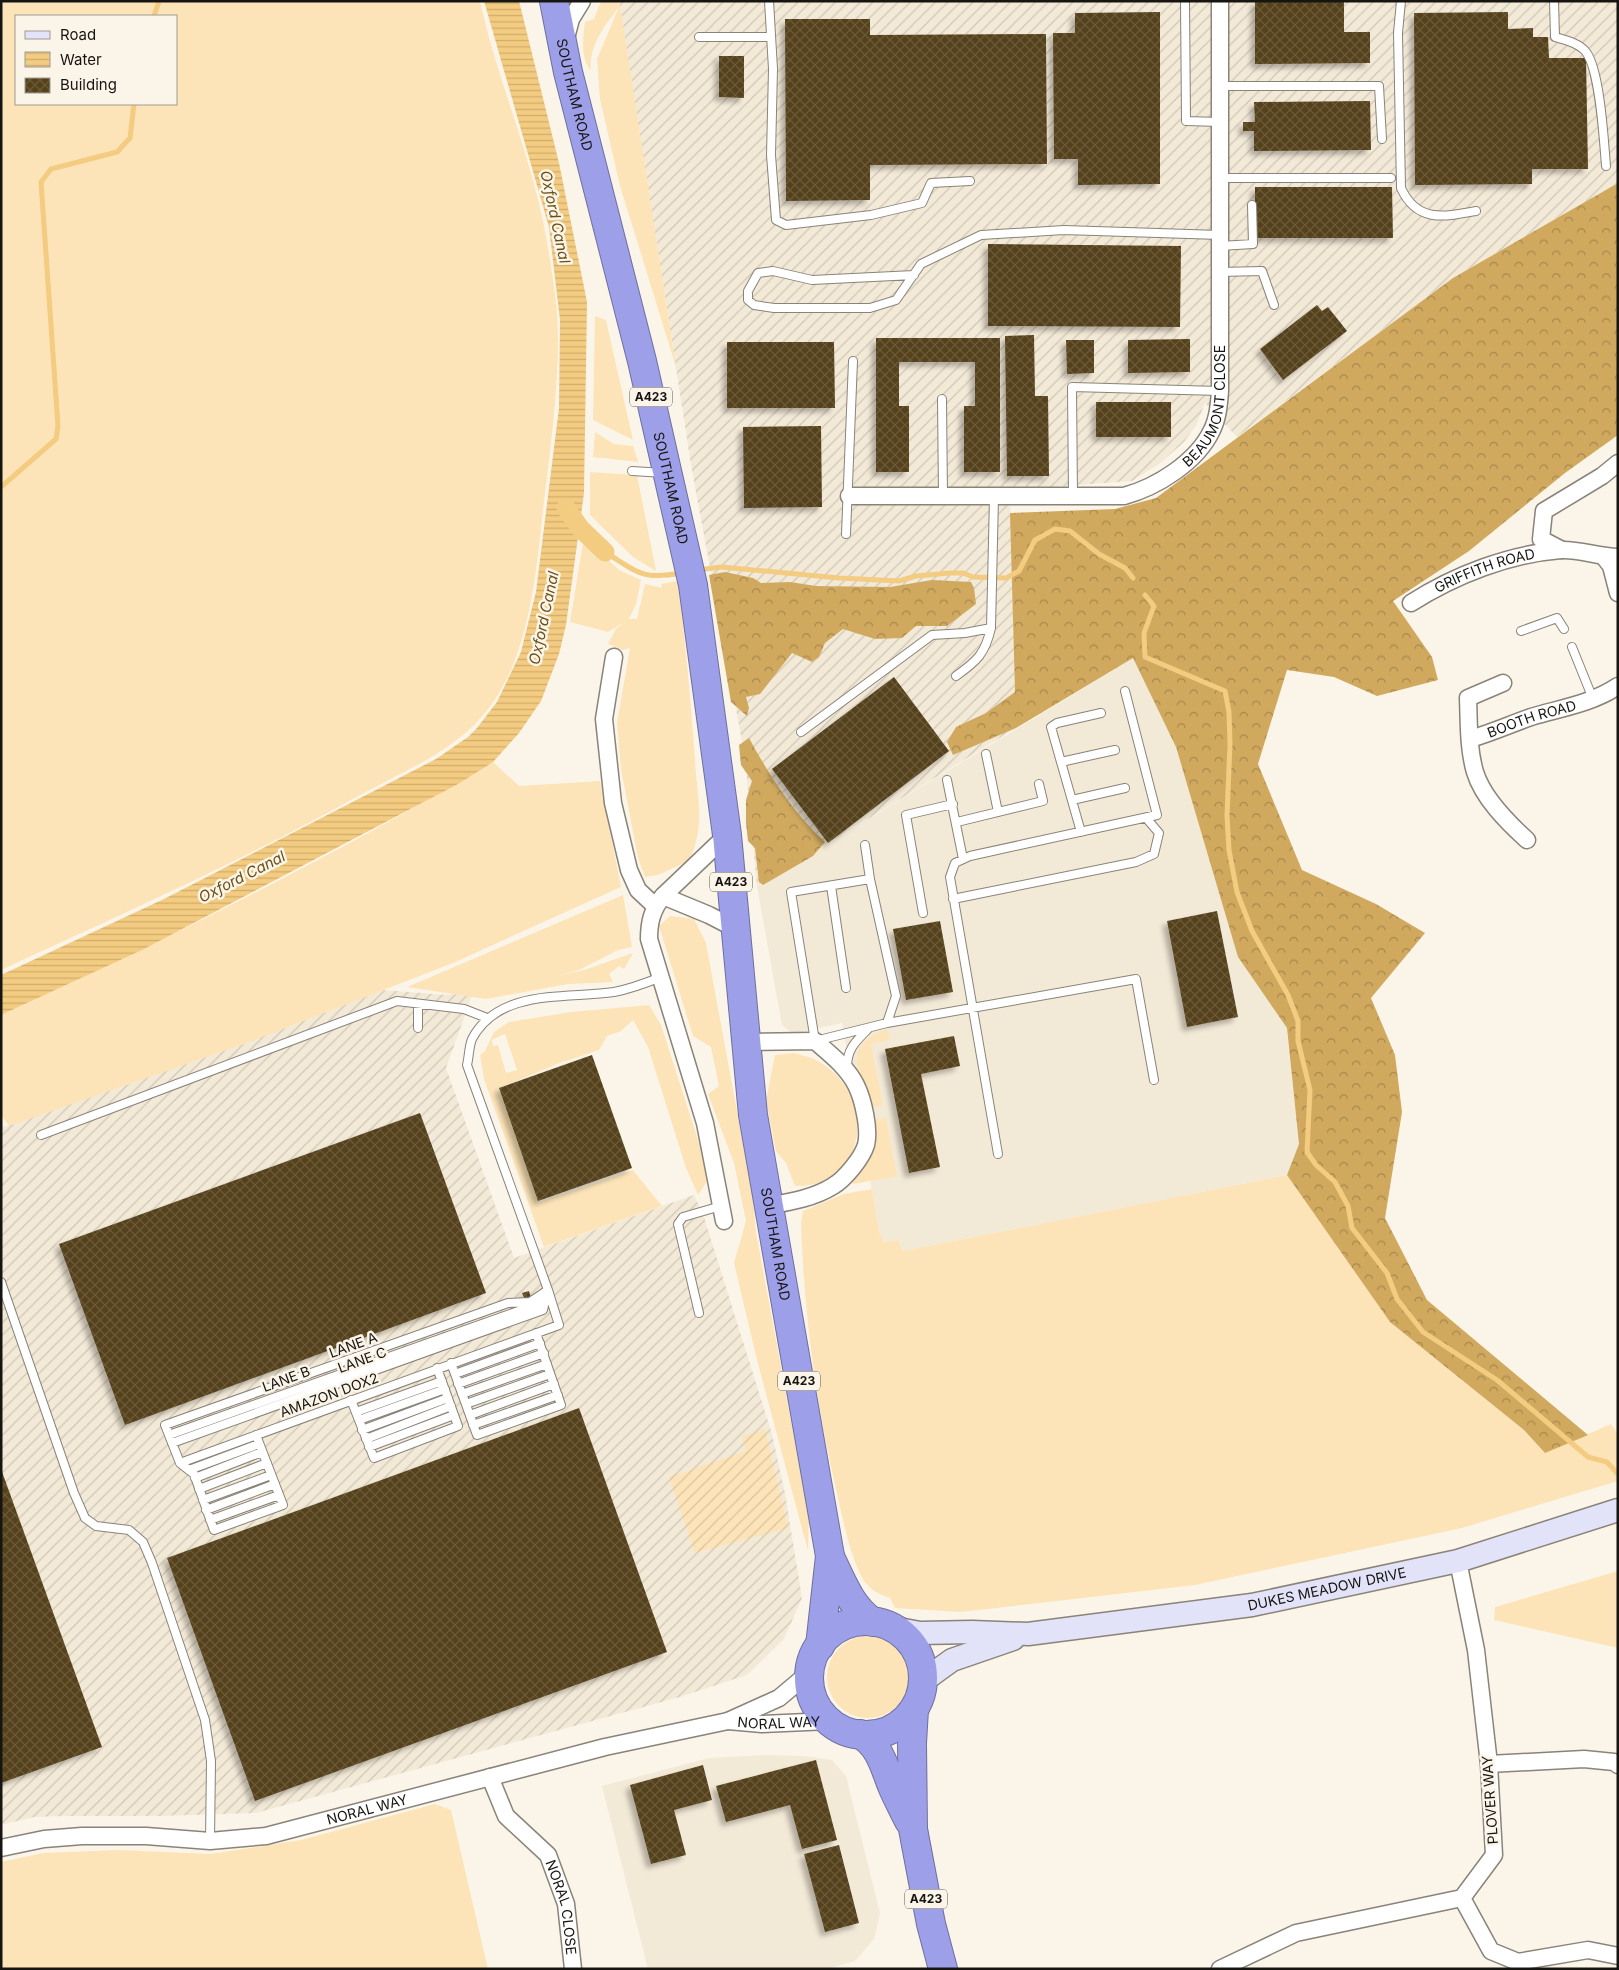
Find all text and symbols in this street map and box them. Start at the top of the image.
legend [15,15,178,105]
text: Road [60,25,96,44]
street label: SOUTHAM ROAD [554,37,597,153]
text: Water [60,50,102,69]
text: Building [60,75,117,94]
water label: Oxford Canal [536,169,575,266]
street label: BEAUMONT CLOSE [1179,345,1228,470]
road number: A423 [630,388,672,407]
street label: SOUTHAM ROAD [650,430,692,546]
street label: GRIFFITH ROAD [1431,545,1536,596]
water label: Oxford Canal [524,569,563,666]
street label: BOOTH ROAD [1485,696,1578,741]
water label: Oxford Canal [195,846,289,907]
road number: A423 [710,872,752,892]
street label: SOUTHAM ROAD [758,1186,794,1302]
street label: LANE A [326,1328,380,1361]
street label: LANE C [335,1343,389,1376]
street label: LANE B [260,1362,312,1395]
street label: AMAZON DOX2 [277,1369,381,1420]
road number: A423 [778,1372,820,1390]
street label: DUKES MEADOW DRIVE [1246,1563,1408,1614]
street label: NORAL WAY [737,1712,821,1732]
street label: PLOVER WAY [1478,1755,1501,1845]
street label: NORAL WAY [325,1790,410,1828]
street label: NORAL CLOSE [542,1857,580,1956]
road number: A423 [905,1890,947,1908]

